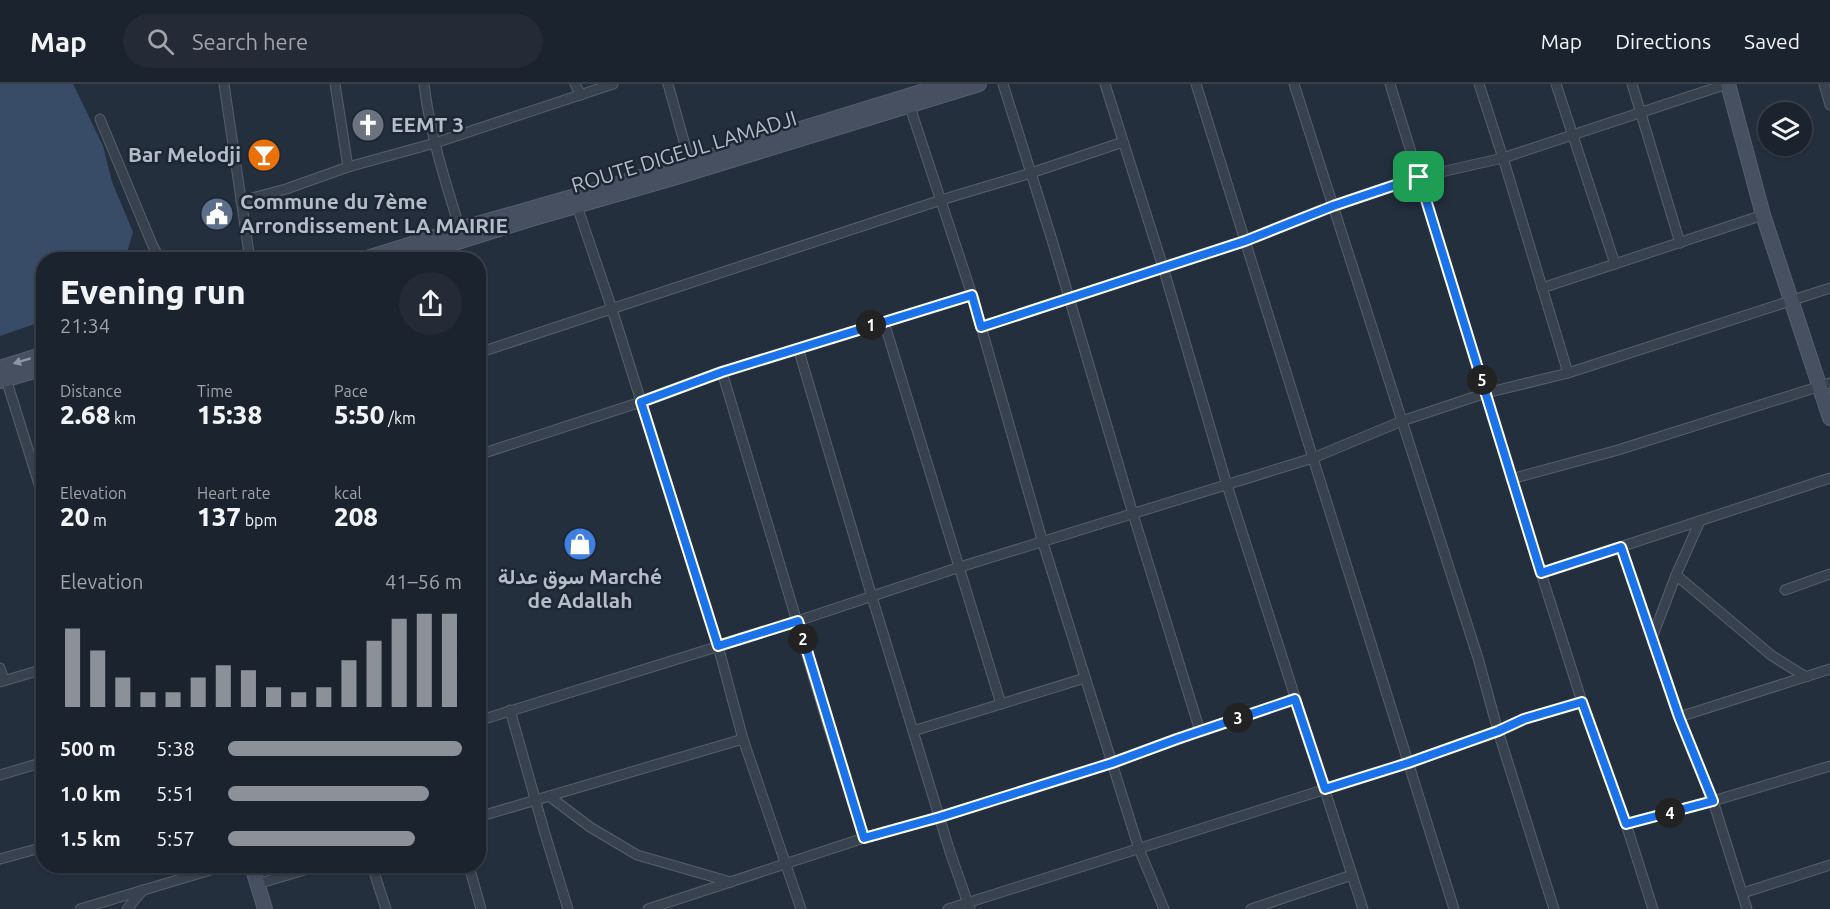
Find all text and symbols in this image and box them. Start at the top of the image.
search box [123,14,543,68]
icon: search [144,25,177,58]
text: Map [30,26,87,57]
text: Search here [192,29,308,54]
text: Map [1541,29,1582,53]
text: Directions [1615,29,1711,53]
text: Saved [1744,29,1800,53]
map controls [1758,102,1812,156]
button: layers [1758,102,1812,156]
street label: ROUTE DIGEUL LAMADJI [568,105,799,197]
church icon: EEMT 3 [350,107,386,143]
place label: EEMT 3 [391,112,464,136]
bar icon: Bar Melodji [246,137,282,173]
place label: Bar Melodji [128,142,241,166]
pin [1393,151,1444,202]
icon: arrive [1402,160,1435,193]
place label: Commune du 7ème Arrondissement LA MAIRIE [240,189,508,237]
public building icon: Commune du 7ème Arrondissement LA MAIRIE [199,196,235,232]
button: share [399,272,462,335]
text: Evening run [60,273,246,310]
pin: 1 [856,310,886,340]
text: 21:34 [60,314,110,337]
text: 1 [866,316,876,334]
one-way arrow [13,357,31,366]
pin: 5 [1467,365,1497,395]
text: 5 [1477,371,1487,389]
text: Distance [60,382,122,400]
text: Time [197,382,233,400]
text: Pace [334,382,368,400]
text: 2.68 [60,400,110,429]
text: 15:38 [197,400,262,429]
text: 5:50 [334,400,384,429]
text: km [110,409,136,427]
text: /km [384,409,416,427]
text: Elevation [60,484,127,502]
text: Heart rate [197,484,271,502]
text: kcal [334,484,362,502]
text: 20 [60,502,89,531]
text: 137 [197,502,241,531]
text: 208 [334,502,378,531]
text: m [89,511,107,529]
text: bpm [241,511,277,529]
shop icon: سوق عدلة Marché de Adallah [562,526,598,562]
place label: سوق عدلة Marché de Adallah [498,564,662,612]
text: Elevation [60,570,143,593]
text: 41–56 m [385,570,462,593]
pin: 2 [788,624,818,654]
text: 2 [798,630,808,648]
pin: 3 [1223,703,1253,733]
text: 3 [1233,709,1243,727]
text: 500 m [60,737,116,760]
text: 5:38 [156,737,195,760]
text: 1.0 km [60,782,121,805]
text: 5:51 [156,782,195,805]
pin: 4 [1655,798,1685,828]
text: 4 [1665,804,1675,822]
text: 1.5 km [60,827,121,850]
text: 5:57 [156,827,195,850]

